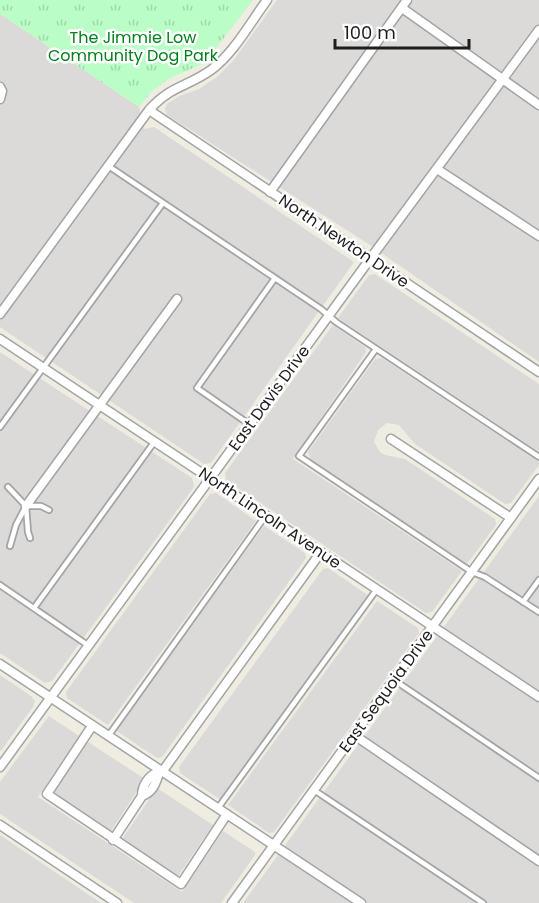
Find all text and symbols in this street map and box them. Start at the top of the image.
scale bar [335,12,468,50]
text: 100 m [344,20,396,45]
park label: The Jimmie Low Community Dog Park [48,26,219,67]
street label: North Newton Drive [274,189,414,293]
street label: East Davis Drive [223,341,315,455]
street label: North Lincoln Avenue [194,462,346,574]
street label: East Sequoia Drive [333,625,439,757]

